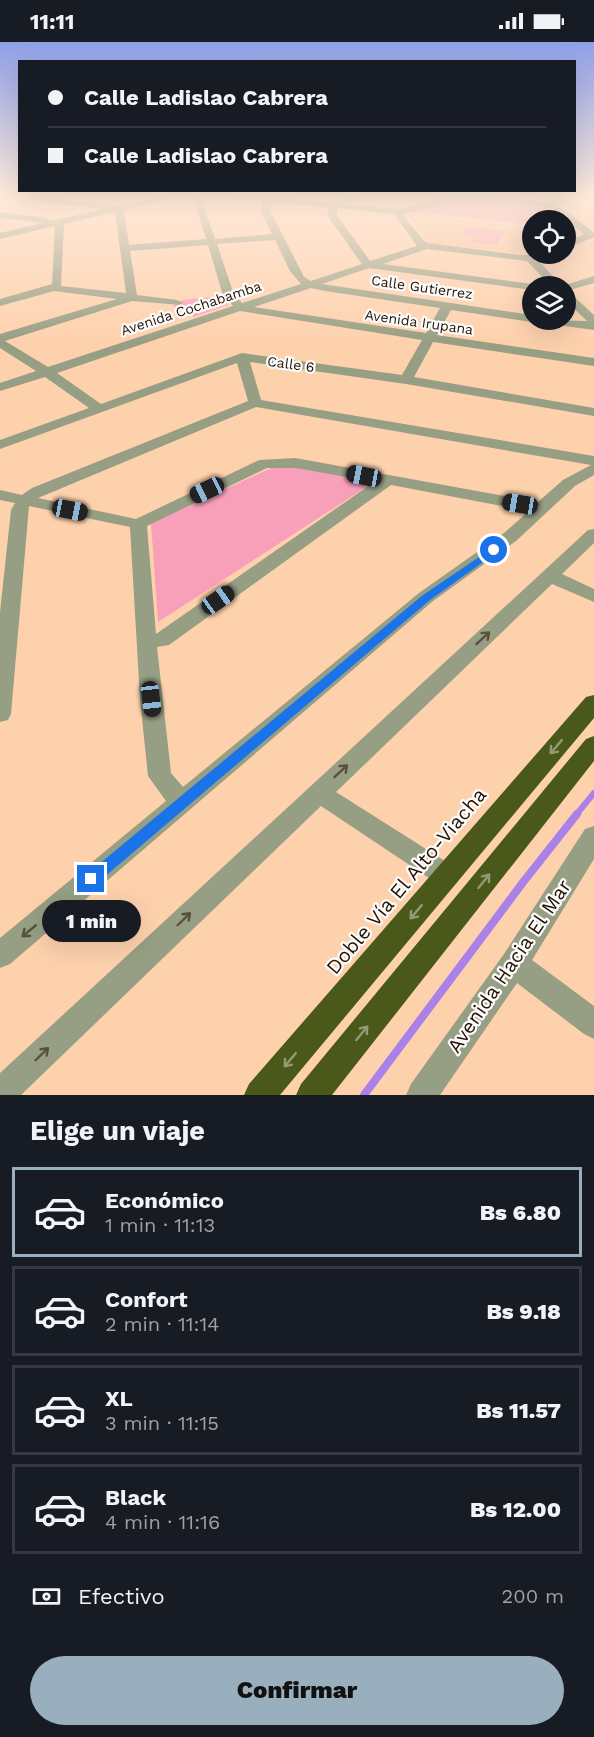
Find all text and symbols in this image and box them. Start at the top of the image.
text: 11:11 [30,9,75,34]
text: Calle Ladislao Cabrera [84,85,328,110]
text: Calle Ladislao Cabrera [84,143,328,168]
map controls [522,210,576,330]
button: locate [522,210,576,264]
street label: Calle Gutierrez [370,272,474,302]
button: layers [522,276,576,330]
street label: Avenida Cochabamba [119,278,263,338]
street label: Avenida Irupana [364,306,474,338]
street label: Calle 6 [266,353,316,375]
car [345,464,383,488]
car [187,474,227,506]
car [501,492,539,516]
car [51,498,89,522]
route start [480,536,507,563]
car [198,582,238,618]
one-way arrow [476,631,491,645]
car [140,680,162,718]
one-way arrow [549,739,563,754]
one-way arrow [333,764,348,778]
street label: Doble Vía El Alto-Viacha [321,783,491,979]
route end [77,865,104,892]
one-way arrow [478,873,491,889]
street label: Avenida Hacia El Mar [442,875,576,1057]
callout: 1 min [42,900,140,942]
one-way arrow [409,904,423,919]
text: 1 min [66,909,117,933]
one-way arrow [176,912,191,927]
one-way arrow [22,924,37,938]
one-way arrow [355,1026,369,1041]
one-way arrow [35,1046,50,1061]
one-way arrow [283,1052,296,1068]
text: Elige un viaje [30,1115,205,1147]
icon: car [33,1185,87,1239]
text: Económico [105,1188,224,1213]
text: Bs 6.80 [480,1200,561,1225]
text: 1 min · 11:13 [105,1213,215,1237]
icon: car [33,1284,87,1338]
text: Confort [105,1287,188,1312]
text: Bs 9.18 [486,1299,561,1324]
text: 2 min · 11:14 [105,1312,220,1336]
icon: car [33,1383,87,1437]
text: XL [105,1386,133,1411]
text: Bs 11.57 [476,1398,561,1423]
text: 3 min · 11:15 [105,1411,219,1435]
icon: car [33,1482,87,1536]
text: Black [105,1485,166,1510]
text: Bs 12.00 [470,1497,561,1522]
text: 4 min · 11:16 [105,1510,220,1534]
icon: cash [30,1580,63,1613]
text: Efectivo [78,1584,165,1609]
text: 200 m [502,1584,564,1608]
button: Confirmar [30,1656,564,1725]

